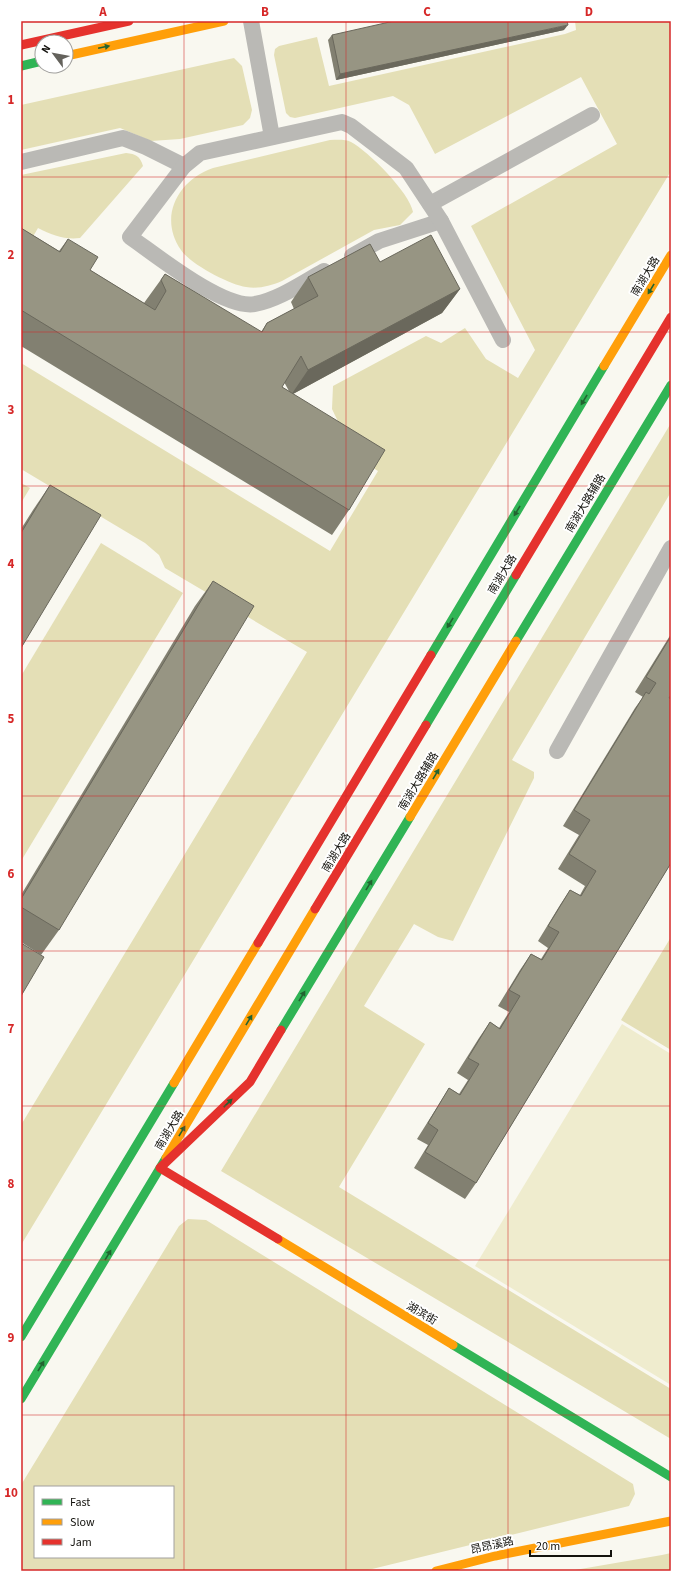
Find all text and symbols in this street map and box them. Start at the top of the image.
text: A [98,3,107,21]
text: B [261,3,269,21]
text: C [423,3,431,21]
text: D [585,3,593,21]
north arrow [34,34,74,74]
text: N [38,42,54,56]
one-way arrow [98,44,110,50]
text: 1 [8,91,15,109]
text: 2 [8,246,15,264]
street label: 南湖大路 [628,254,663,299]
one-way arrow [647,284,655,294]
one-way arrow [580,395,588,405]
text: 3 [8,401,15,419]
street label: 南湖大路辅路 [562,471,609,535]
one-way arrow [513,506,521,516]
street label: 南湖大路 [485,552,520,597]
text: 4 [8,555,15,573]
one-way arrow [446,618,454,628]
text: 5 [8,710,15,728]
street label: 南湖大路辅路 [395,749,442,813]
one-way arrow [432,769,440,779]
street label: 南湖大路 [319,830,354,875]
text: 6 [8,865,15,883]
one-way arrow [365,880,373,890]
one-way arrow [298,990,305,1002]
one-way arrow [245,1015,253,1025]
text: 7 [8,1020,15,1038]
one-way arrow [223,1098,233,1107]
street label: 南湖大路 [152,1108,187,1153]
one-way arrow [179,1125,186,1137]
text: 8 [8,1175,15,1193]
one-way arrow [104,1250,112,1260]
street label: 湖滨街 [404,1299,440,1328]
text: 9 [8,1329,15,1347]
one-way arrow [37,1361,45,1371]
text: 10 [4,1484,18,1502]
legend [34,1486,174,1558]
text: Fast [70,1494,90,1511]
text: Slow [70,1514,95,1531]
scale bar [530,1532,611,1558]
street label: 昂昂溪路 [469,1533,515,1558]
text: Jam [70,1534,92,1551]
text: 20 m [536,1538,560,1555]

